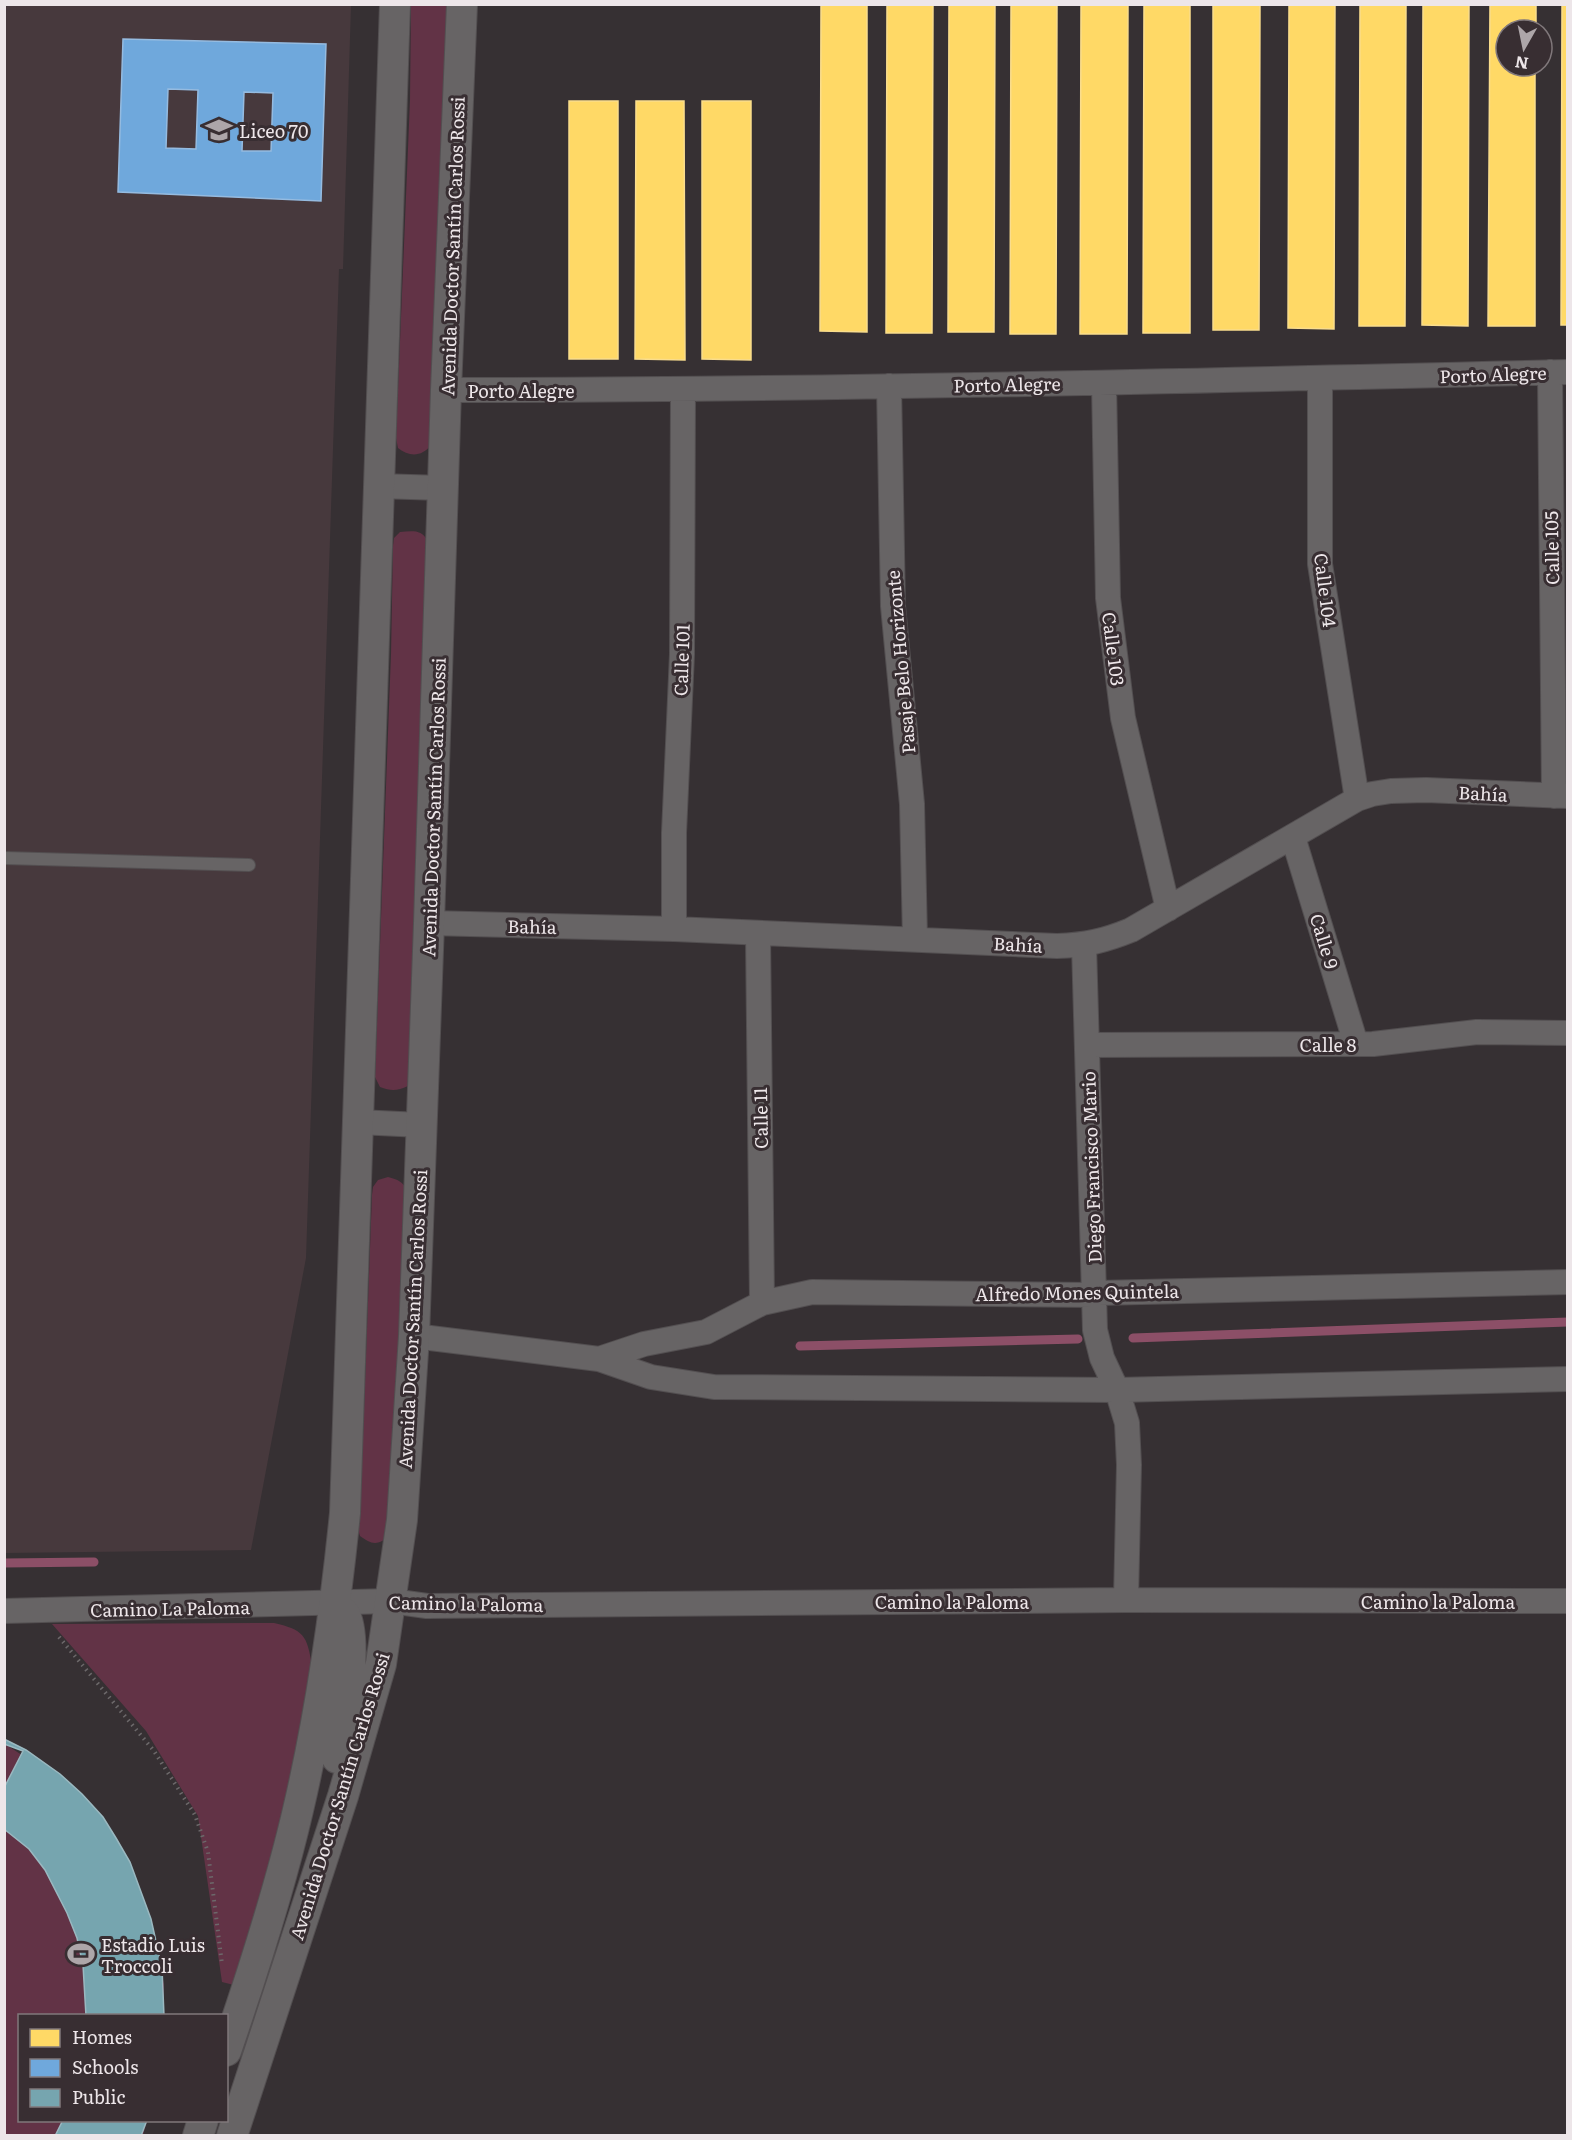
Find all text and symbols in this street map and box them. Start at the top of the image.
north arrow [1494,18,1554,78]
text: N [1513,51,1530,77]
street label: Avenida Doctor Santín Carlos Rossi [433,96,471,396]
school or university icon: Liceo 70 [204,115,234,145]
place label: Liceo 70 [239,117,308,144]
street label: Porto Alegre [1439,359,1547,389]
street label: Porto Alegre [953,370,1061,398]
street label: Porto Alegre [467,377,575,404]
street label: Calle 105 [1537,511,1565,585]
street label: Calle 104 [1308,551,1344,629]
street label: Pasaje Belo Horizonte [879,569,921,755]
street label: Calle 103 [1096,611,1132,687]
street label: Calle 101 [666,624,696,696]
street label: Avenida Doctor Santín Carlos Rossi [414,657,452,957]
street label: Bahía [1458,778,1509,808]
street label: Calle 9 [1304,910,1346,972]
street label: Bahía [507,912,557,940]
street label: Bahía [993,929,1044,959]
street label: Calle 8 [1300,1031,1357,1058]
street label: Diego Francisco Mario [1074,1071,1108,1263]
street label: Calle 11 [746,1087,774,1149]
street label: Avenida Doctor Santín Carlos Rossi [391,1169,433,1469]
street label: Alfredo Mones Quintela [975,1277,1180,1307]
street label: Camino la Paloma [388,1588,544,1618]
street label: Camino la Paloma [875,1588,1030,1615]
street label: Camino la Paloma [1361,1588,1516,1615]
street label: Camino La Paloma [90,1593,251,1623]
street label: Avenida Doctor Santín Carlos Rossi [282,1649,396,1943]
place label: Estadio Luis Troccoli [101,1931,205,1979]
sports icon: Estadio Luis Troccoli [66,1939,96,1969]
legend [18,2014,228,2122]
text: Homes [72,2023,132,2050]
text: Schools [72,2053,138,2080]
text: Public [72,2083,126,2110]

